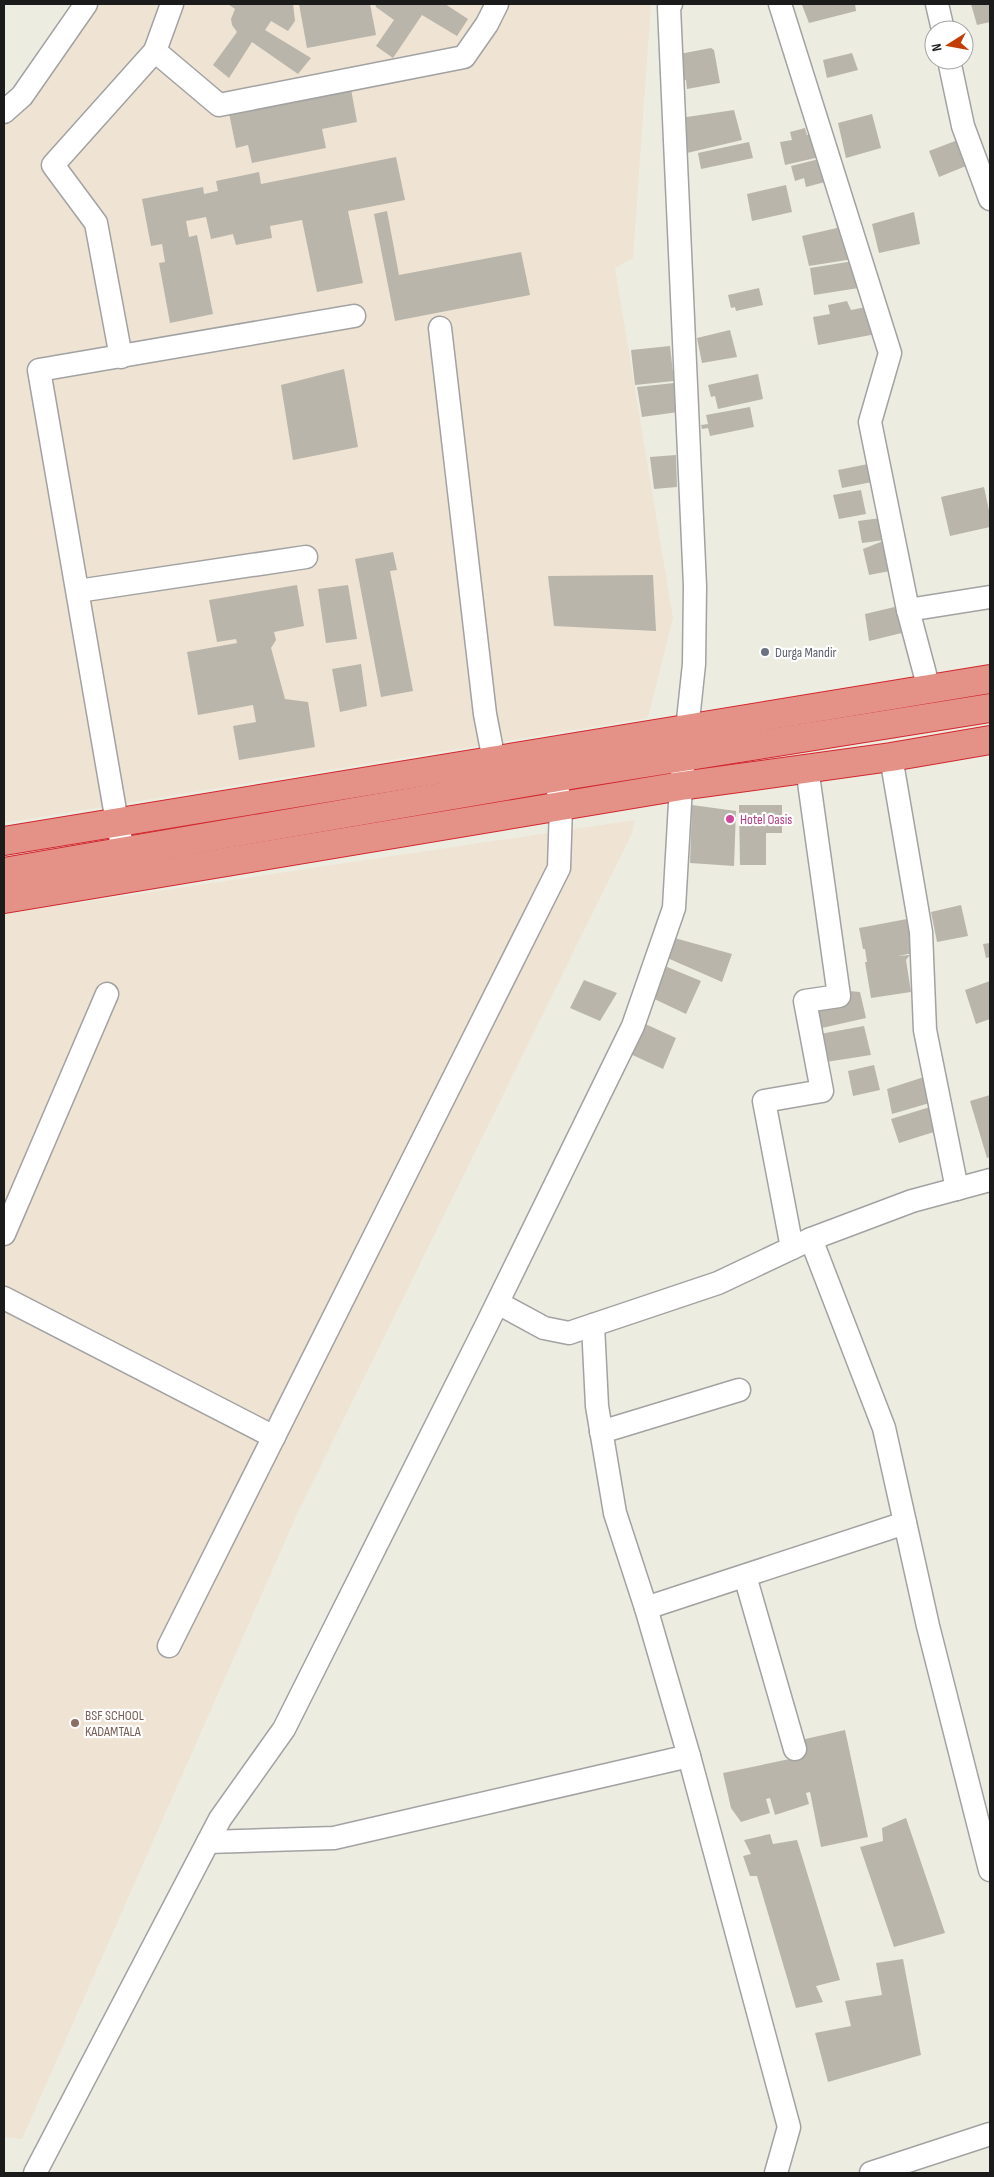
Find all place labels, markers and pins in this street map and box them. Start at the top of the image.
place label: Durga Mandir [775,644,837,661]
marker: Durga Mandir [759,646,771,658]
place label: Hotel Oasis [740,811,792,828]
marker: Hotel Oasis [724,813,736,825]
place label: BSF SCHOOL KADAMTALA [85,1707,144,1740]
marker: BSF SCHOOL KADAMTALA [69,1717,81,1729]

